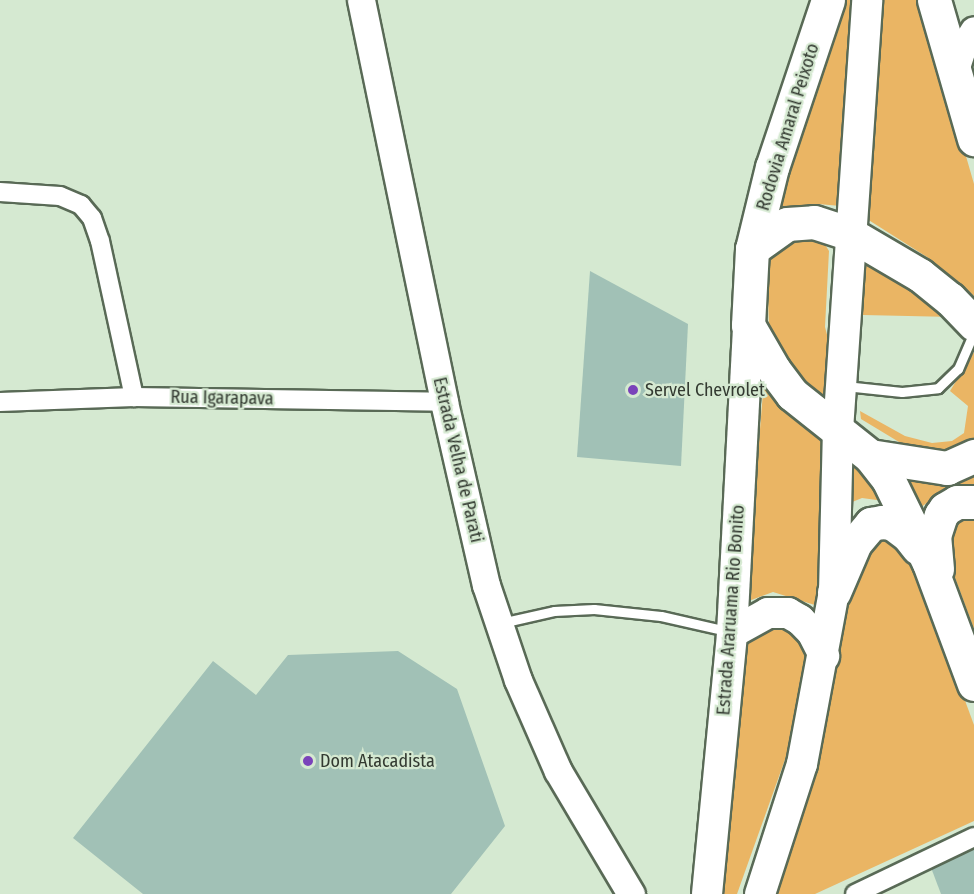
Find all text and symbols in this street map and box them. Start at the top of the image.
street label: Rodovia Amaral Peixoto [752,41,824,213]
street label: Estrada Velha de Parati [428,375,488,545]
place label: Servel Chevrolet [645,379,765,401]
marker: Servel Chevrolet [626,383,640,397]
street label: Rua Igarapava [170,386,274,410]
street label: Estrada Araruama Rio Bonito [713,504,749,716]
place label: Dom Atacadista [320,750,435,772]
marker: Dom Atacadista [301,754,315,768]

